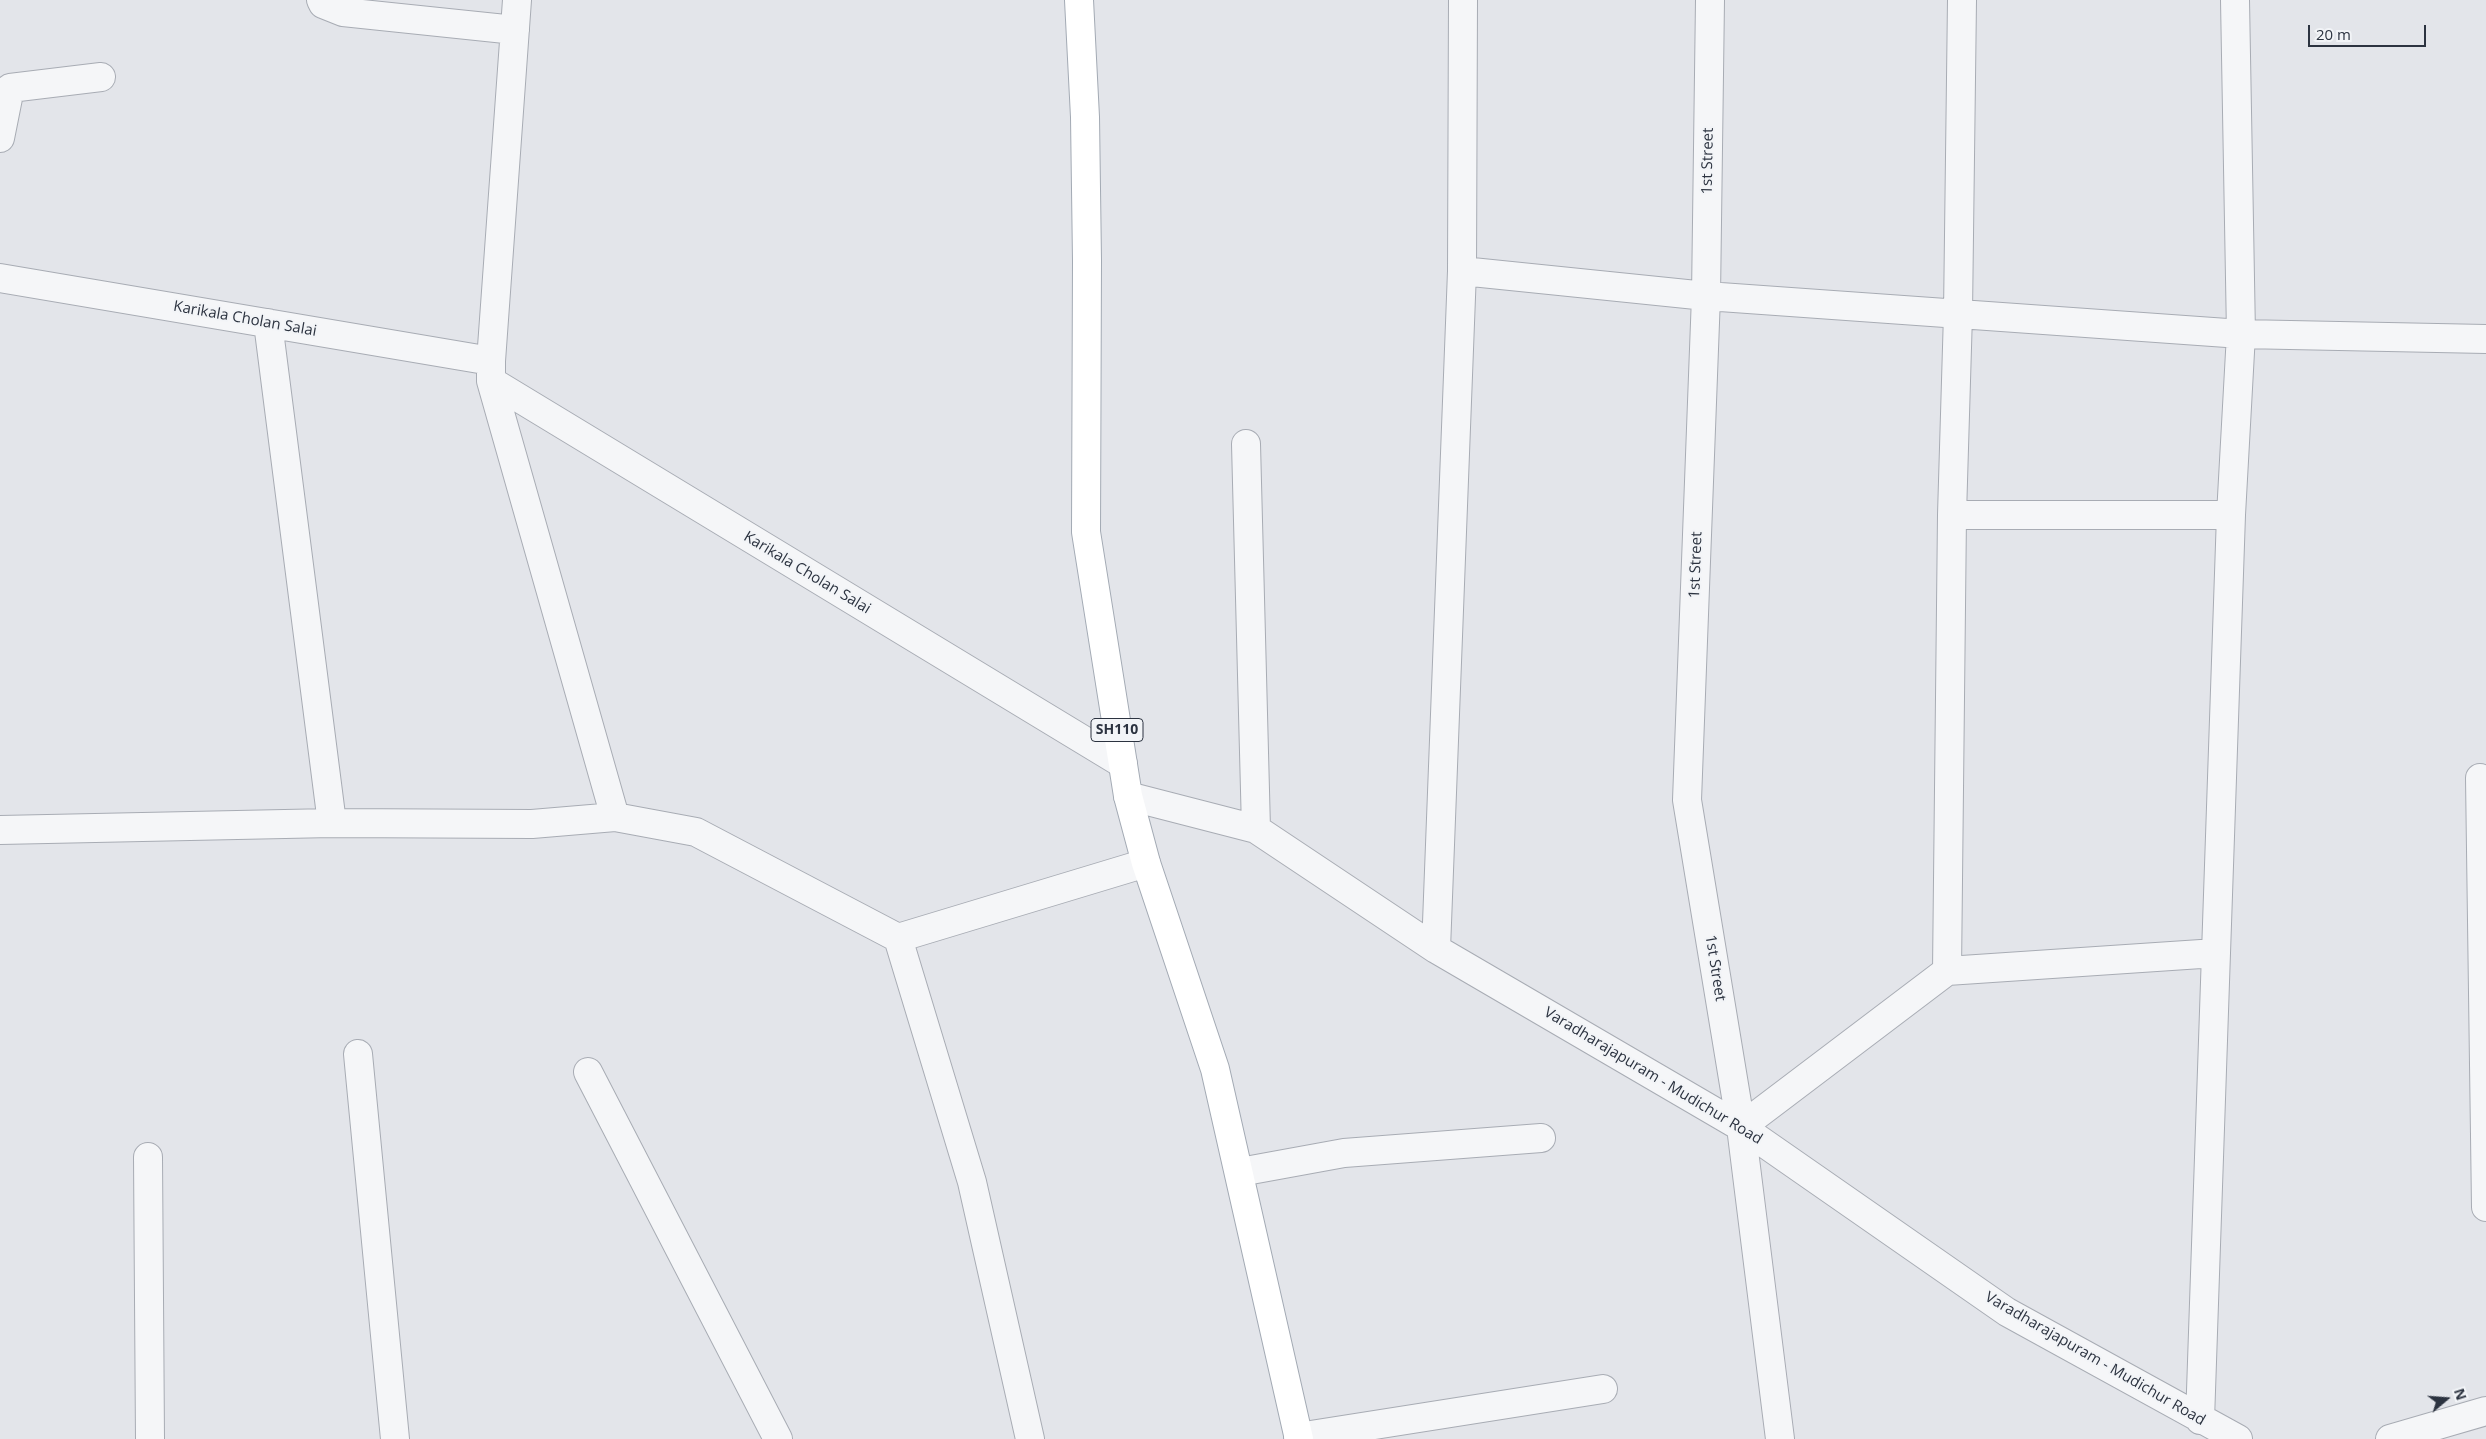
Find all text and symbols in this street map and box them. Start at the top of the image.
scale bar [2311,15,2428,47]
text: 20 m [2316,24,2351,44]
street label: 1st Street [1698,127,1718,195]
street label: Karikala Cholan Salai [172,298,318,340]
street label: Karikala Cholan Salai [740,528,874,618]
street label: 1st Street [1686,531,1706,599]
road number: SH110 [1091,718,1143,742]
street label: 1st Street [1701,934,1729,1002]
street label: Varadharajapuram - Mudichur Road [1541,1004,1765,1148]
street label: Varadharajapuram - Mudichur Road [1982,1288,2208,1430]
north arrow [2421,1374,2471,1424]
text: N [2450,1386,2472,1403]

